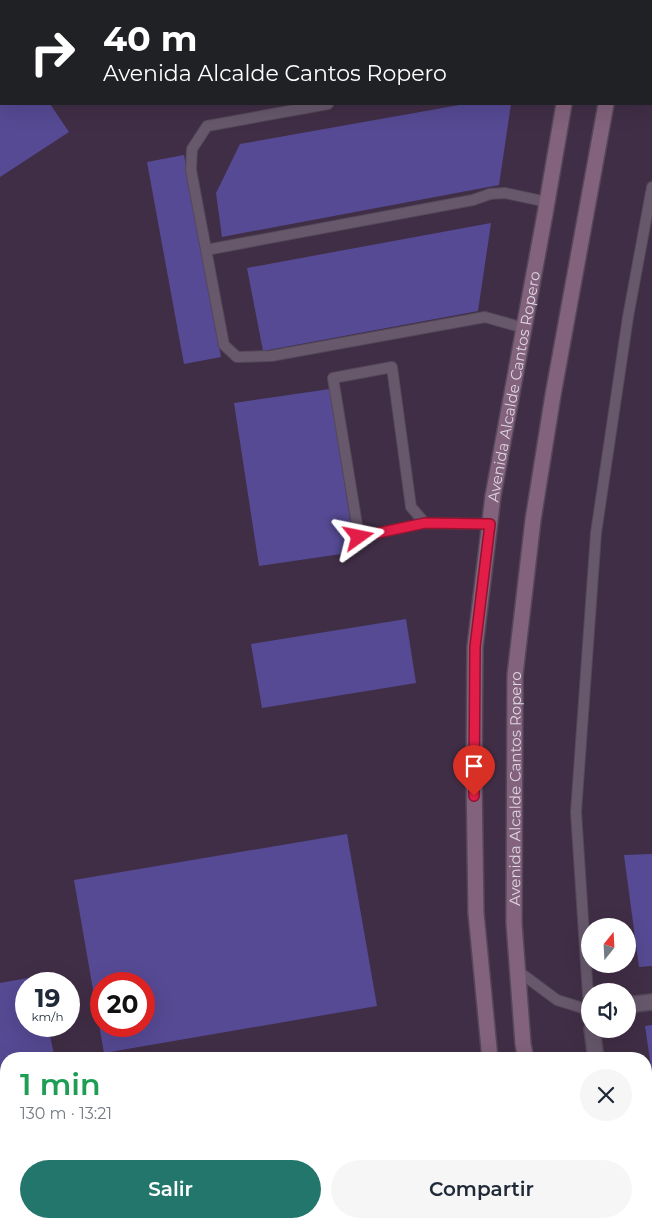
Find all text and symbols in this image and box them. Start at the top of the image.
text: 40 m [103,17,198,60]
icon: right [20,20,85,85]
text: Avenida Alcalde Cantos Ropero [103,60,447,87]
street label: Avenida Alcalde Cantos Ropero [483,270,544,503]
position arrow [332,510,384,562]
street label: Avenida Alcalde Cantos Ropero [505,671,525,906]
pin [453,745,495,796]
icon: arrive [460,752,488,780]
north arrow [581,918,636,972]
map controls [581,918,636,1038]
speed limit sign: 20 [90,972,155,1037]
text: 19 [35,983,60,1013]
button: sound [581,983,636,1038]
text: km/h [31,1009,64,1024]
text: 1 min [20,1066,101,1103]
button: close [580,1069,632,1121]
text: 130 m · 13:21 [20,1104,112,1123]
button: Salir [20,1160,321,1218]
button: Compartir [331,1160,632,1218]

